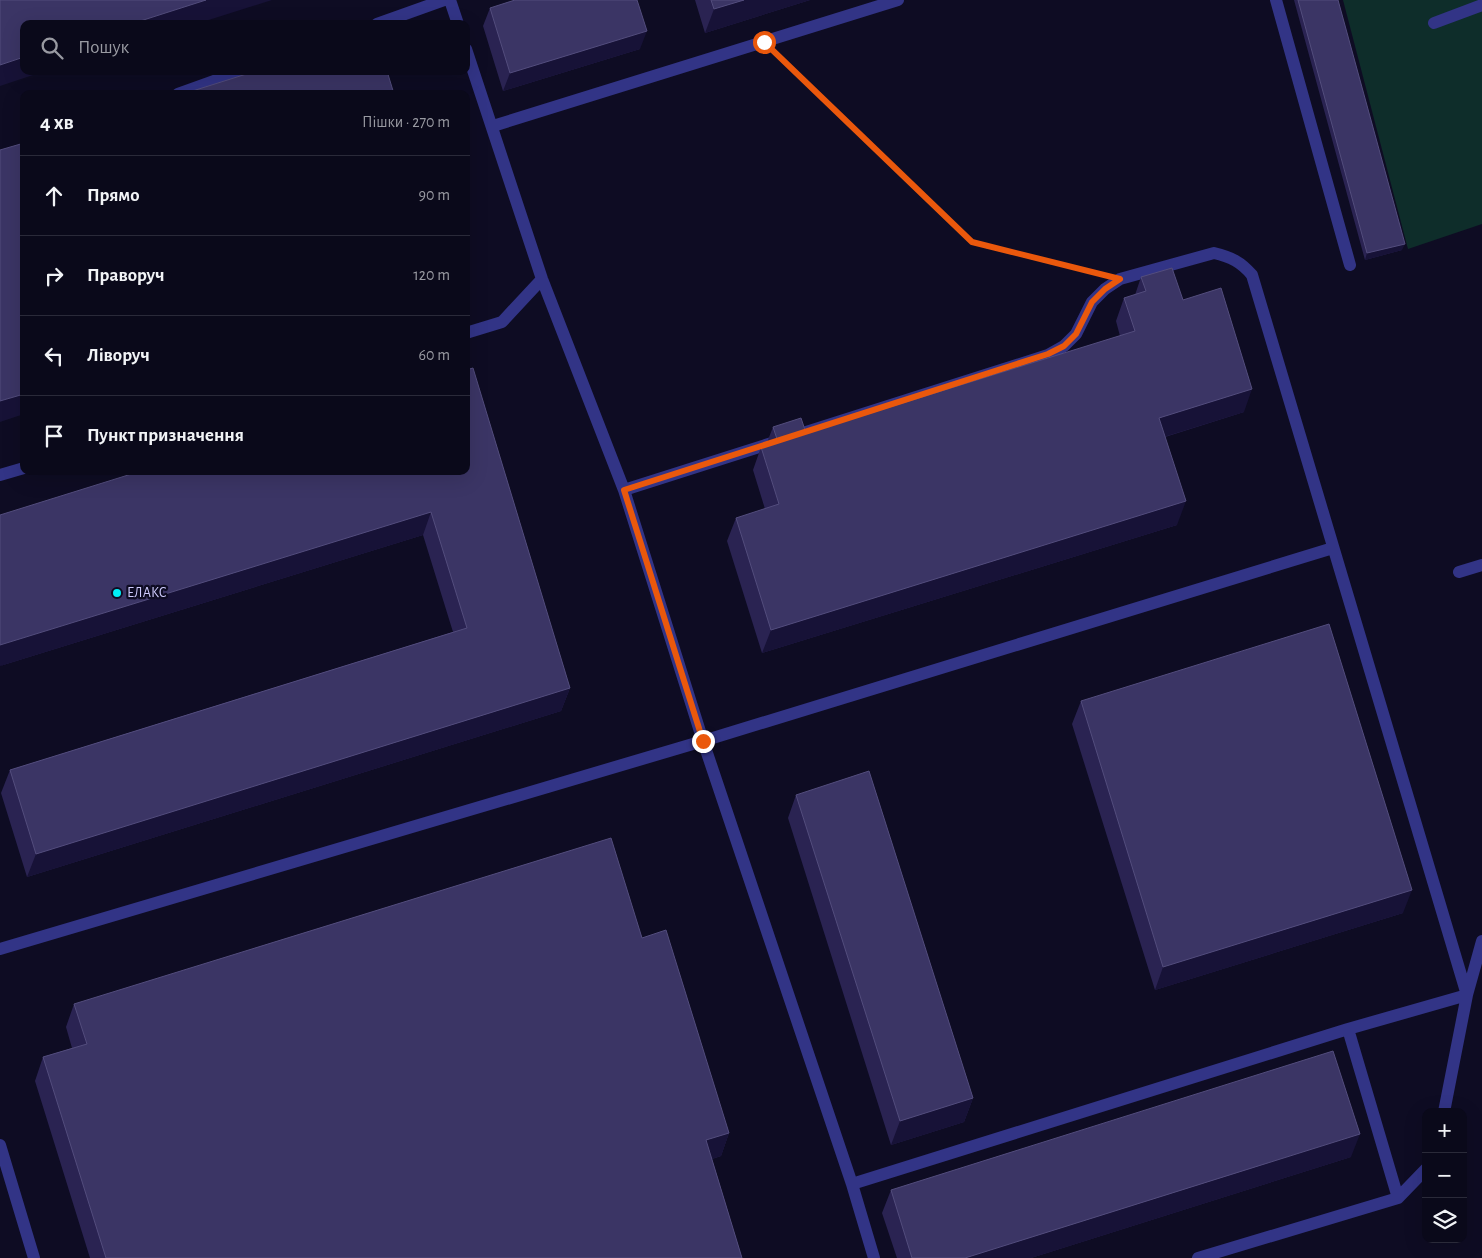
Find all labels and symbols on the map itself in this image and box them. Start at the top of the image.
route start [753,31,776,54]
place label: ЕЛАКС [127,586,167,600]
marker: ЕЛАКС [111,587,123,599]
route end [692,730,715,753]

